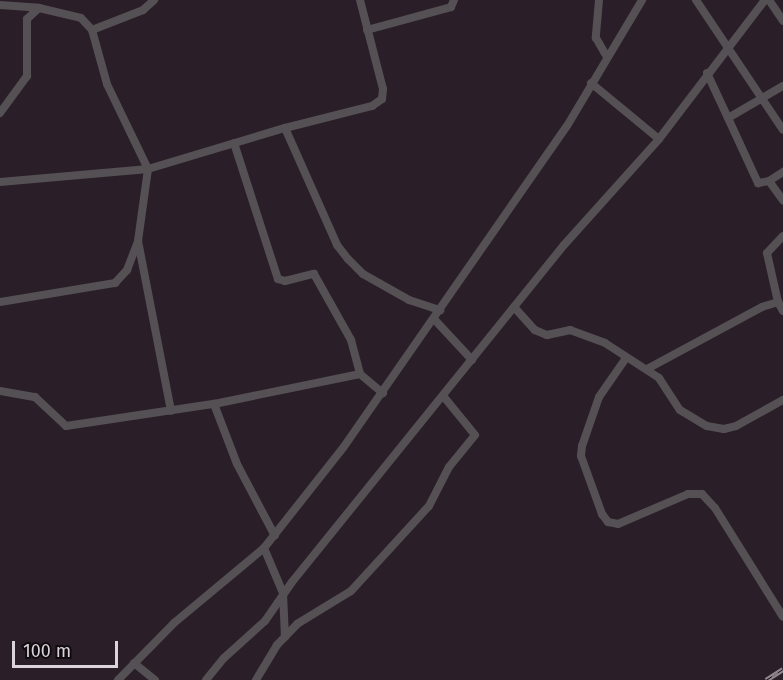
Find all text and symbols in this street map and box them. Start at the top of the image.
scale bar [15,629,122,667]
text: 100 m [23,640,71,662]

